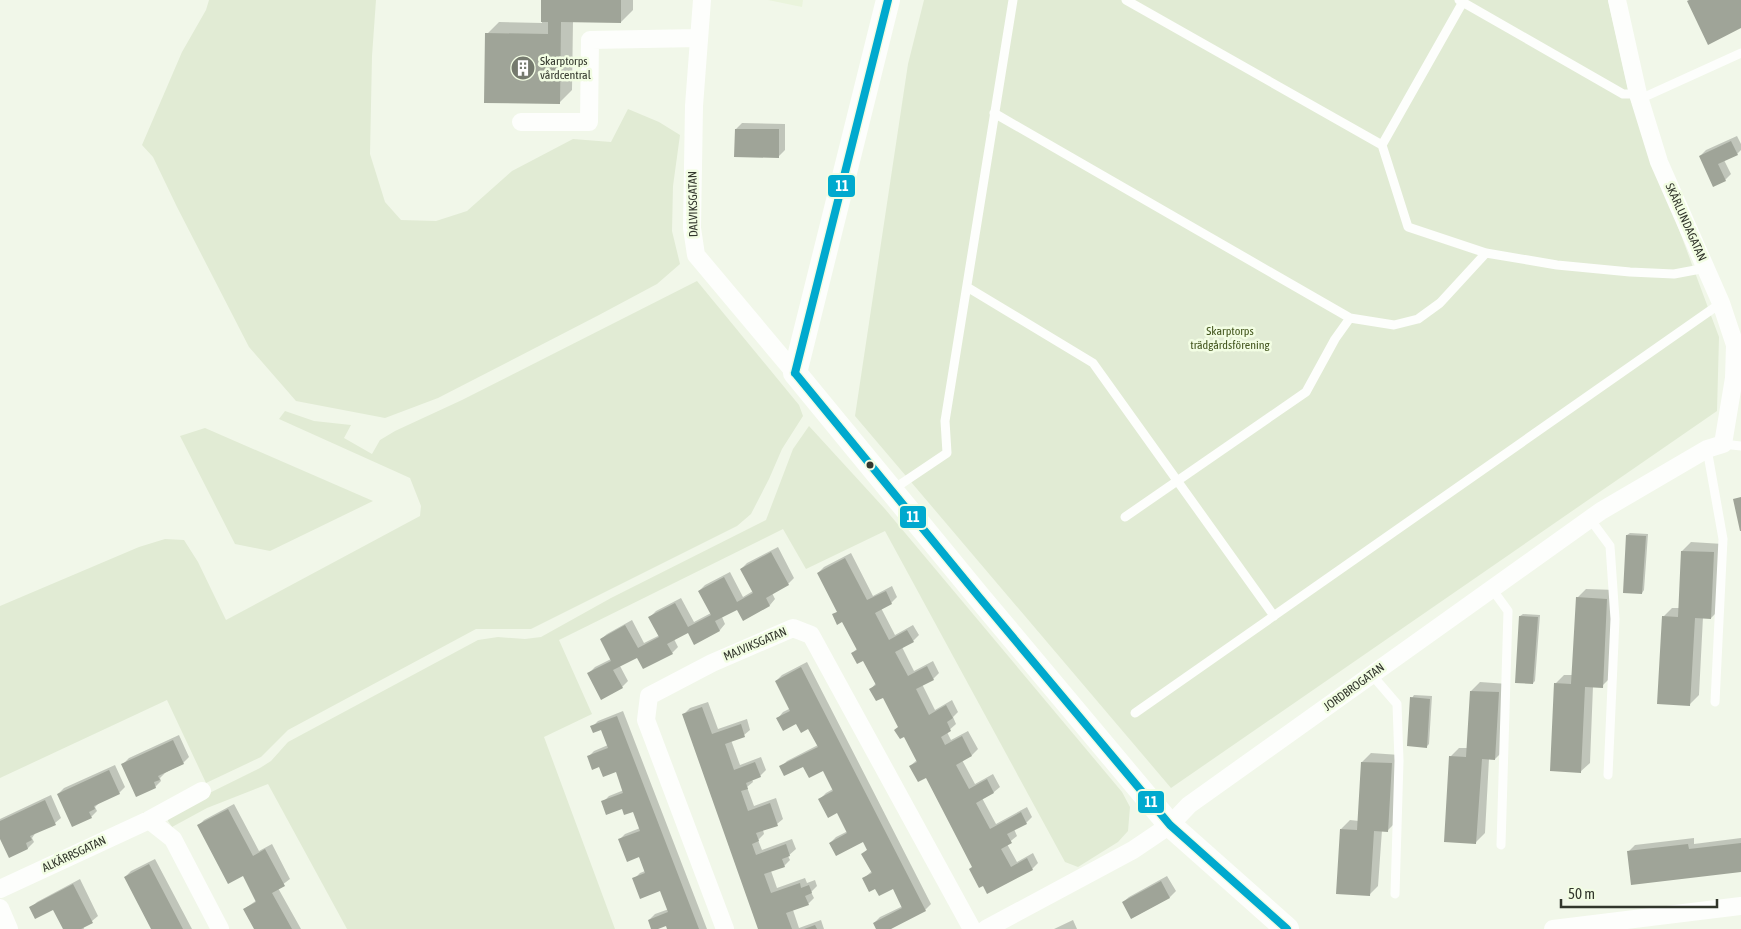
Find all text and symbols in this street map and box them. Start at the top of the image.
place label: Skarptorps vårdcentral [540,54,592,82]
building icon: Skarptorps vårdcentral [510,55,536,81]
street label: DALVIKSGATAN [685,171,701,237]
line badge: 11 [827,174,856,198]
text: 11 [835,178,849,194]
street label: SKÄRLUNDAGATAN [1663,181,1709,263]
park label: Skarptorps trädgårdsförening [1190,324,1271,352]
unlabelled marker [865,460,875,470]
line badge: 11 [899,505,927,529]
text: 11 [906,509,920,525]
street label: MAJVIKSGATAN [721,624,789,664]
street label: JORDBROGATAN [1321,660,1387,714]
line badge: 11 [1137,790,1165,814]
text: 11 [1144,794,1158,810]
street label: ALKÄRRSGATAN [40,833,108,875]
scale bar [1561,876,1717,908]
text: 50 m [1568,885,1595,902]

